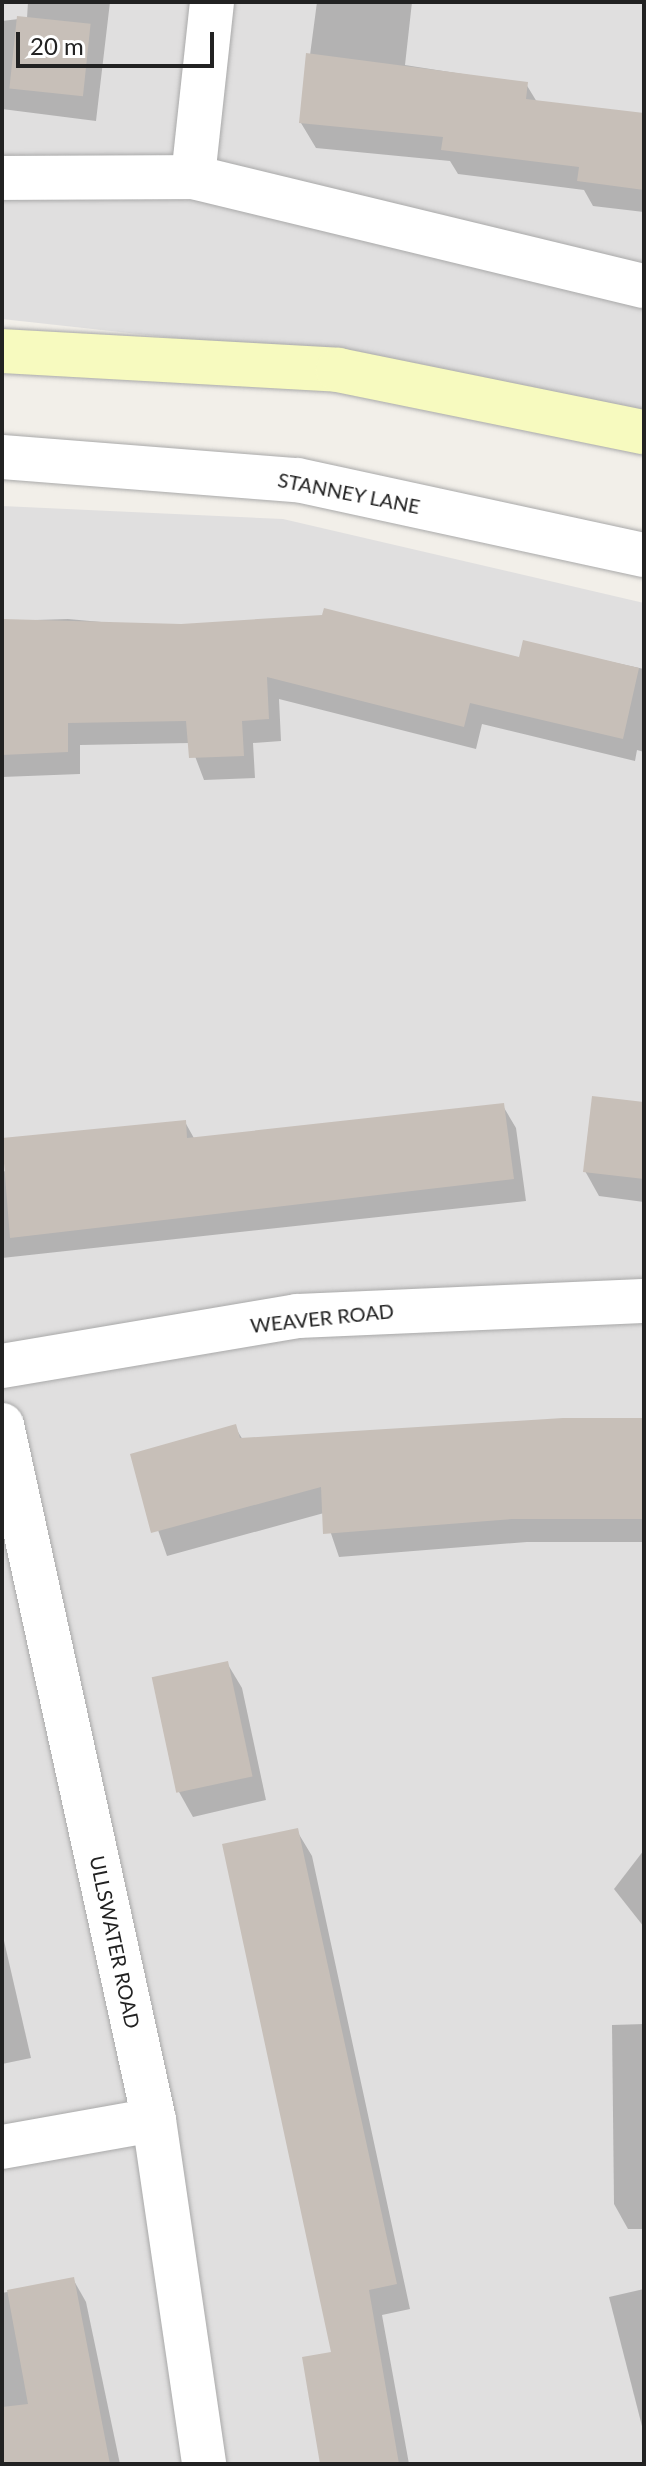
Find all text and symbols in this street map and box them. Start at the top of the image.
scale bar [20,16,218,66]
text: 20 m [30,31,84,60]
street label: STANNEY LANE [275,467,423,519]
street label: WEAVER ROAD [249,1299,395,1337]
street label: ULLSWATER ROAD [85,1854,145,2030]

